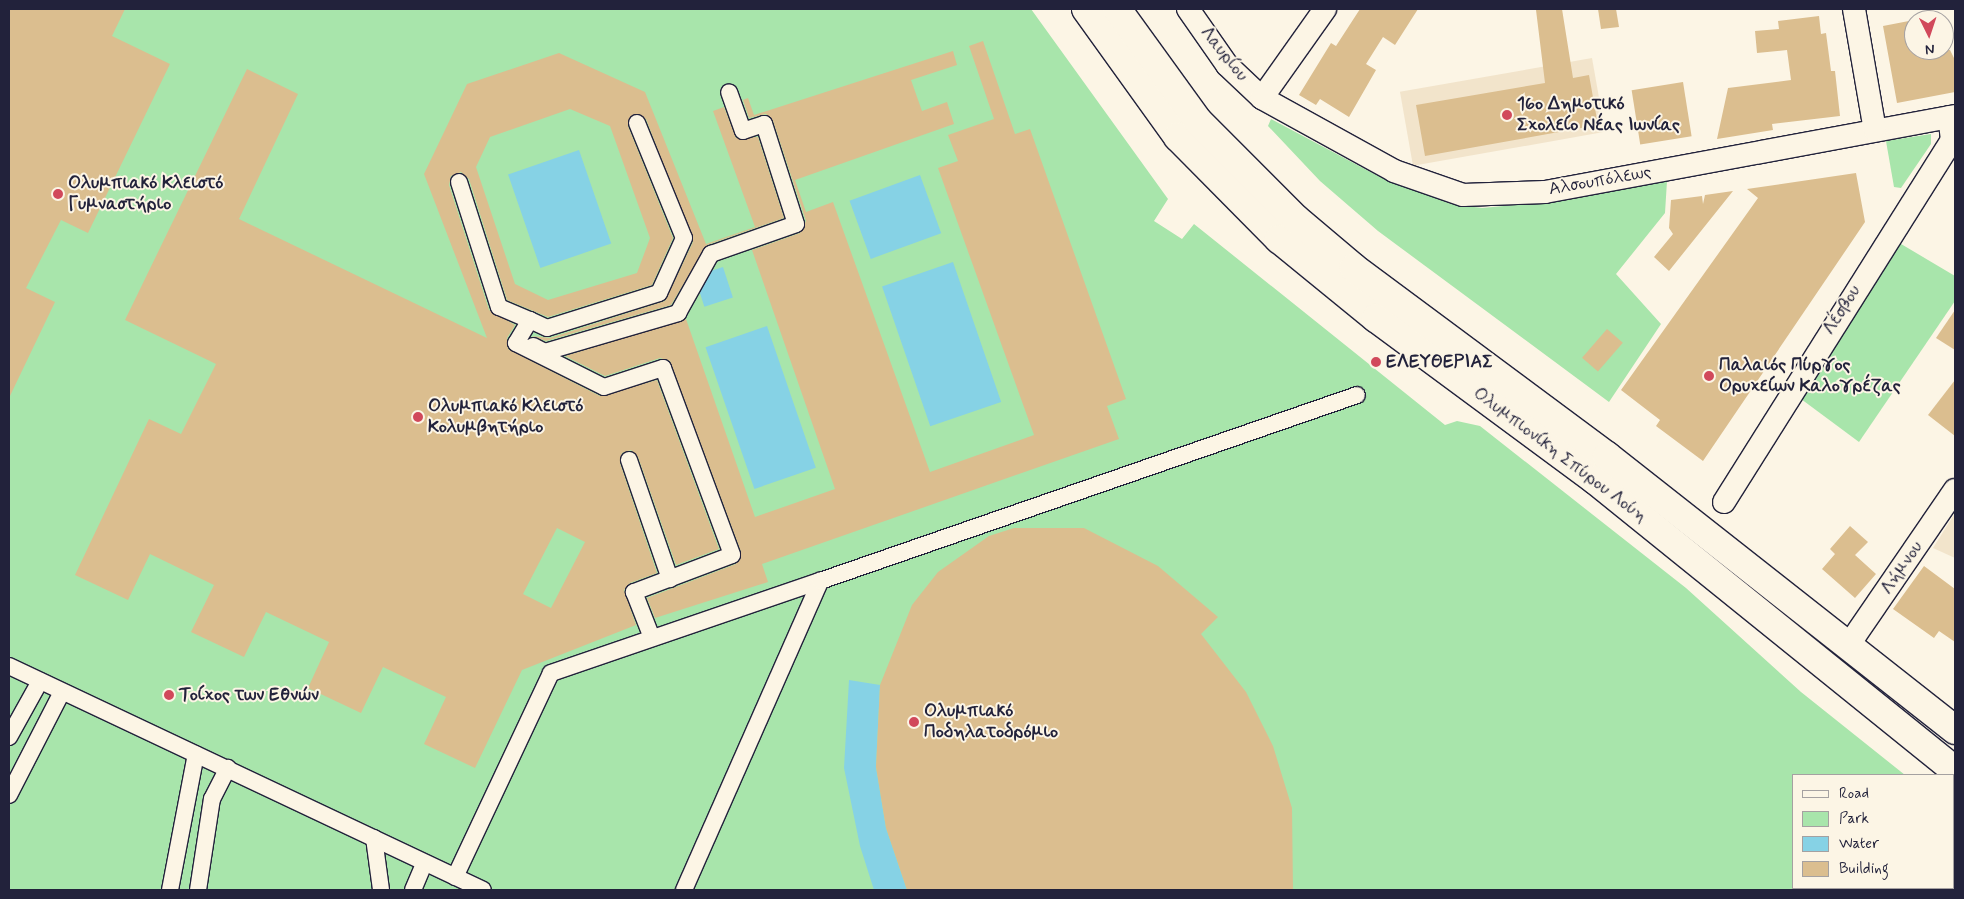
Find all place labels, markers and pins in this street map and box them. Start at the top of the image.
place label: 16ο Δημοτικό Σχολείο Νέας Ιωνίας [1517,94,1680,136]
marker: 16ο Δημοτικό Σχολείο Νέας Ιωνίας [1501,109,1513,121]
place label: Ολυμπιακό Κλειστό Γυμναστήριο [68,173,223,215]
marker: Ολυμπιακό Κλειστό Γυμναστήριο [52,188,64,200]
place label: ΕΛΕΥΘΕΡΙΑΣ [1386,351,1493,373]
place label: Παλαιός Πύργος Ορυχείων Καλογρέζας [1719,355,1901,398]
marker: ΕΛΕΥΘΕΡΙΑΣ [1370,356,1382,368]
marker: Παλαιός Πύργος Ορυχείων Καλογρέζας [1703,370,1715,382]
place label: Ολυμπιακό Κλειστό Κολυμβητήριο [428,396,583,438]
marker: Ολυμπιακό Κλειστό Κολυμβητήριο [412,411,424,423]
place label: Τοίχος των Εθνών [179,684,319,706]
marker: Τοίχος των Εθνών [163,689,175,701]
place label: Ολυμπιακό Ποδηλατοδρόμιο [924,701,1058,744]
marker: Ολυμπιακό Ποδηλατοδρόμιο [908,716,920,728]

